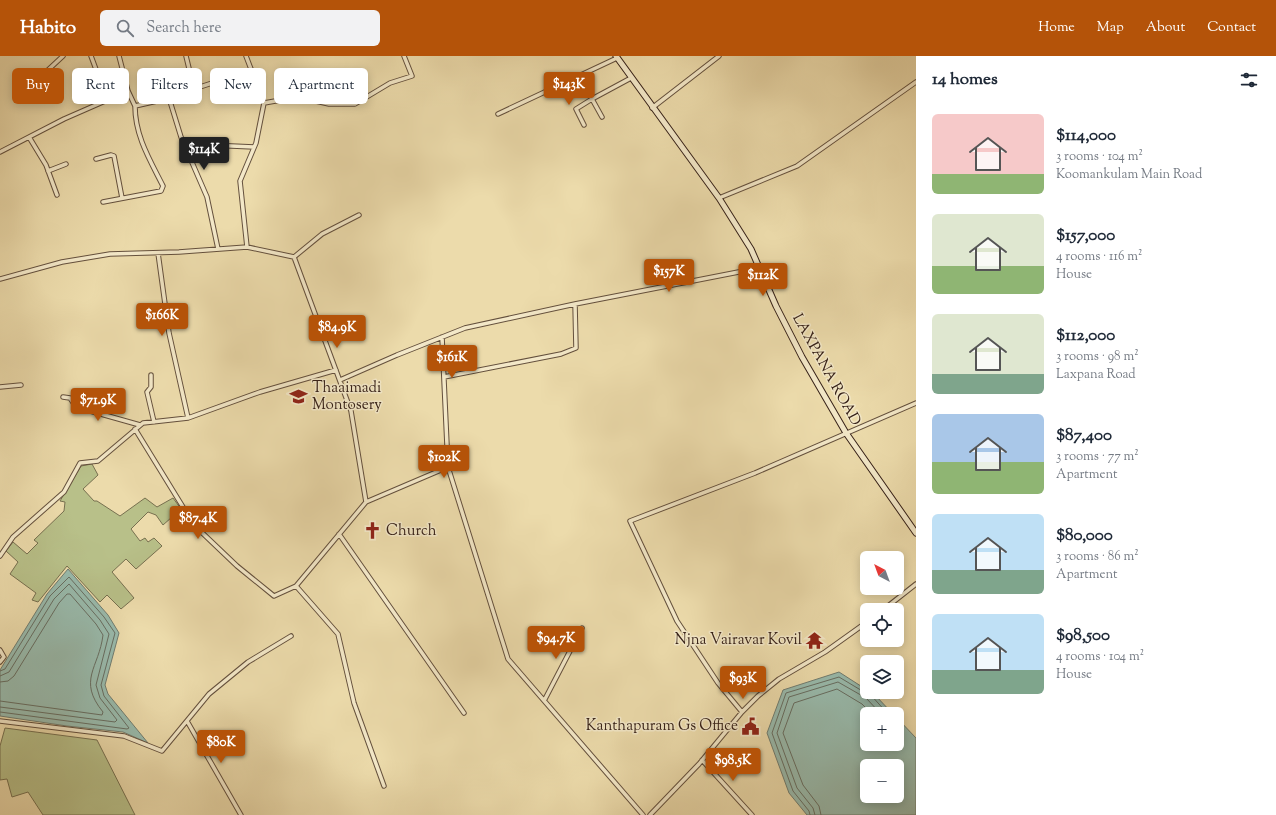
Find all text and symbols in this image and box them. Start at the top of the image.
search box [100,10,380,46]
text: Habito [20,15,76,42]
icon: search [114,17,136,39]
text: Search here [146,18,221,39]
text: Home [1038,18,1075,38]
text: Map [1097,18,1124,38]
text: About [1146,18,1185,38]
text: Contact [1207,18,1256,38]
chip: Buy [12,68,64,104]
chip: Rent [72,68,129,104]
chip: Filters [137,68,202,104]
chip: New [210,68,266,104]
chip: Apartment [274,68,368,104]
text: 14 homes [932,68,998,92]
icon: filters [1238,69,1260,91]
pin: $143K [541,72,597,106]
text: $143K [553,76,585,94]
text: $114,000 [1056,124,1116,148]
icon: home [964,130,1012,178]
pin: $114K [176,137,232,171]
text: $114K [188,141,220,159]
text: 3 rooms · 104 m² [1056,148,1143,166]
text: Koomankulam Main Road [1056,166,1202,184]
text: $157,000 [1056,224,1115,248]
icon: home [964,230,1012,278]
text: 4 rooms · 116 m² [1056,248,1142,266]
pin: $157K [641,259,697,293]
text: $157K [653,263,685,281]
pin: $112K [735,263,791,297]
text: House [1056,266,1092,284]
text: $112K [747,267,779,285]
pin: $166K [134,303,190,337]
text: $166K [145,307,179,325]
street label: LAXPANA ROAD [786,310,866,430]
pin: $84.9K [304,315,370,349]
text: $84.9K [318,319,356,337]
text: $112,000 [1056,324,1115,348]
icon: home [964,330,1012,378]
pin: $161K [424,345,480,379]
text: 3 rooms · 98 m² [1056,348,1139,366]
text: $161K [436,349,468,367]
text: Laxpana Road [1056,366,1136,384]
place label: Thaaimadi Montosery [312,378,382,416]
school or university icon: Thaaimadi Montosery [289,387,309,407]
pin: $71.9K [65,388,131,422]
text: $71.9K [80,392,116,410]
text: $87,400 [1056,424,1112,448]
icon: home [964,430,1012,478]
pin: $102K [416,445,472,479]
text: 3 rooms · 77 m² [1056,448,1139,466]
text: $102K [427,449,461,467]
text: Apartment [1056,466,1117,484]
pin: $87.4K [165,506,231,540]
text: $87.4K [179,510,217,528]
church icon: Church [363,521,383,541]
place label: Church [386,521,437,542]
text: $80,000 [1056,524,1113,548]
icon: home [964,530,1012,578]
text: 3 rooms · 86 m² [1056,548,1139,566]
north arrow [860,551,904,595]
map controls [860,551,904,803]
text: Apartment [1056,566,1117,584]
button: locate [860,603,904,647]
text: $98,500 [1056,624,1110,648]
pin: $94.7K [523,626,589,660]
text: $94.7K [536,630,576,648]
place label: Njna Vairavar Kovil [675,630,802,651]
temple icon: Njna Vairavar Kovil [805,630,825,650]
icon: home [964,630,1012,678]
text: 4 rooms · 104 m² [1056,648,1144,666]
button: layers [860,655,904,699]
pin: $93K [719,666,767,700]
text: House [1056,666,1092,684]
text: $93K [729,670,757,688]
button: + [860,707,904,751]
place label: Kanthapuram Gs Office [586,716,738,737]
public building icon: Kanthapuram Gs Office [741,716,761,736]
pin: $80K [197,730,245,764]
text: $80K [206,734,236,752]
pin: $98.5K [700,748,766,782]
text: $98.5K [715,752,751,770]
button: − [860,759,904,803]

